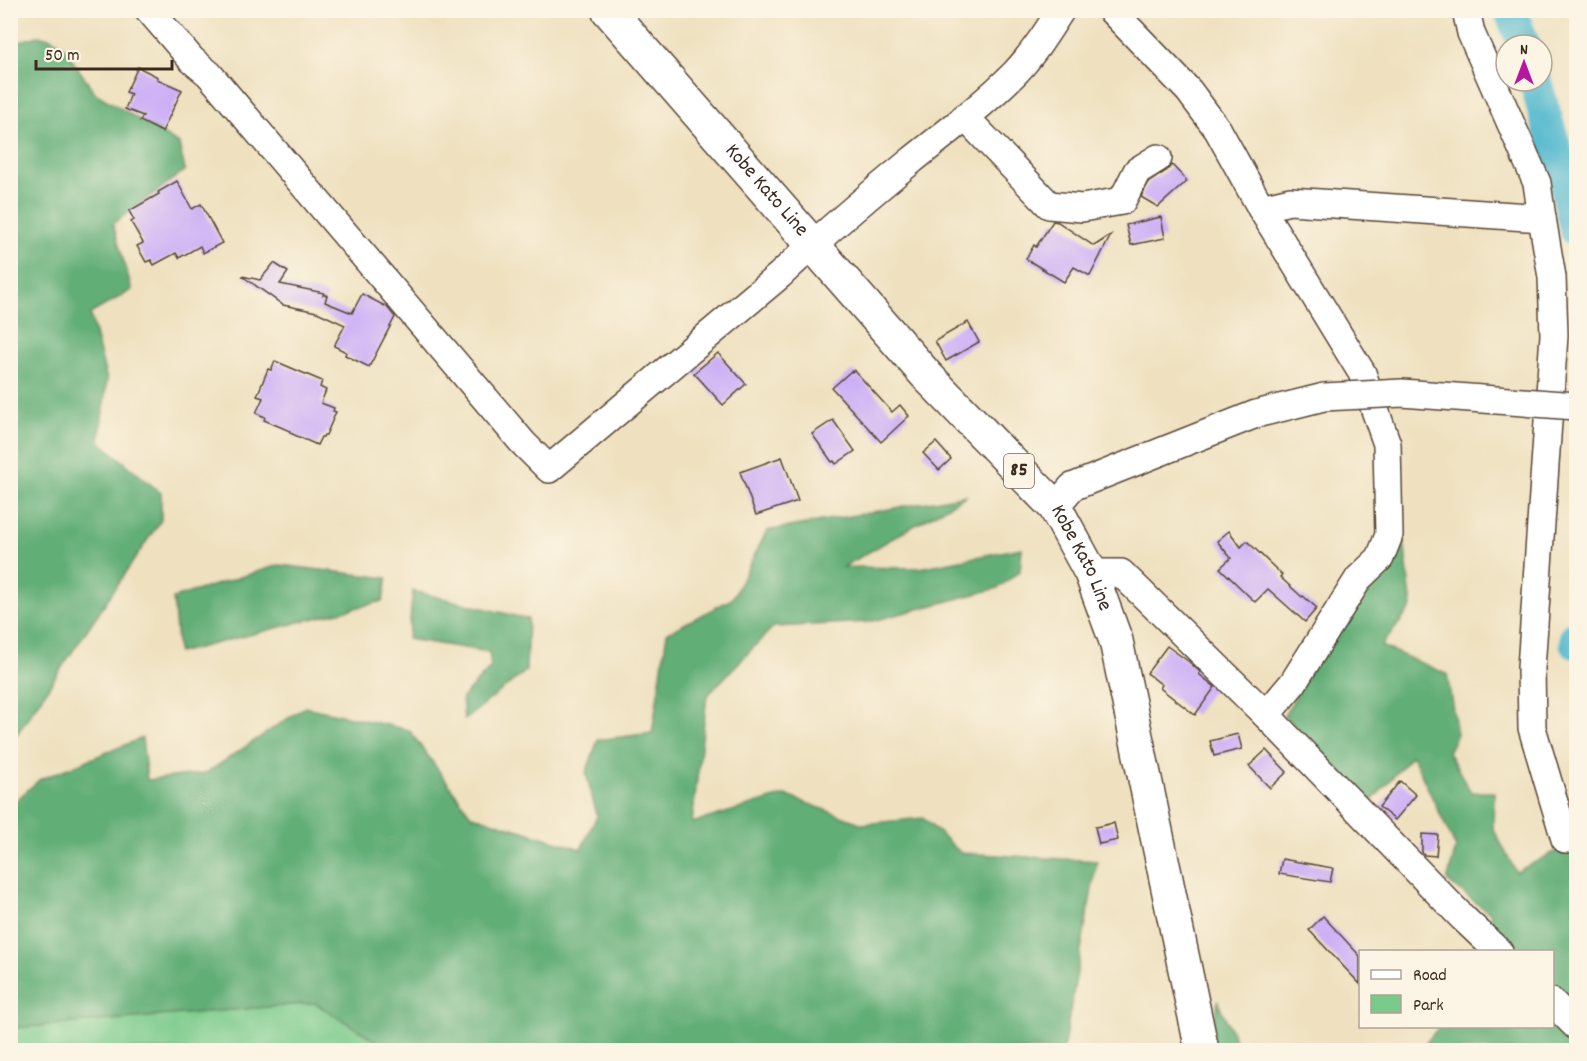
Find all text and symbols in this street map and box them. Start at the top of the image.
scale bar [36,33,172,71]
north arrow [1494,33,1554,93]
text: N [1520,39,1528,62]
text: 50 m [45,44,80,69]
street label: Kobe Kato Line [717,138,815,244]
road number: 85 [1004,454,1034,488]
street label: Kobe Kato Line [1042,500,1119,615]
legend [1359,950,1554,1028]
text: Road [1413,964,1447,989]
text: Park [1413,994,1444,1019]

